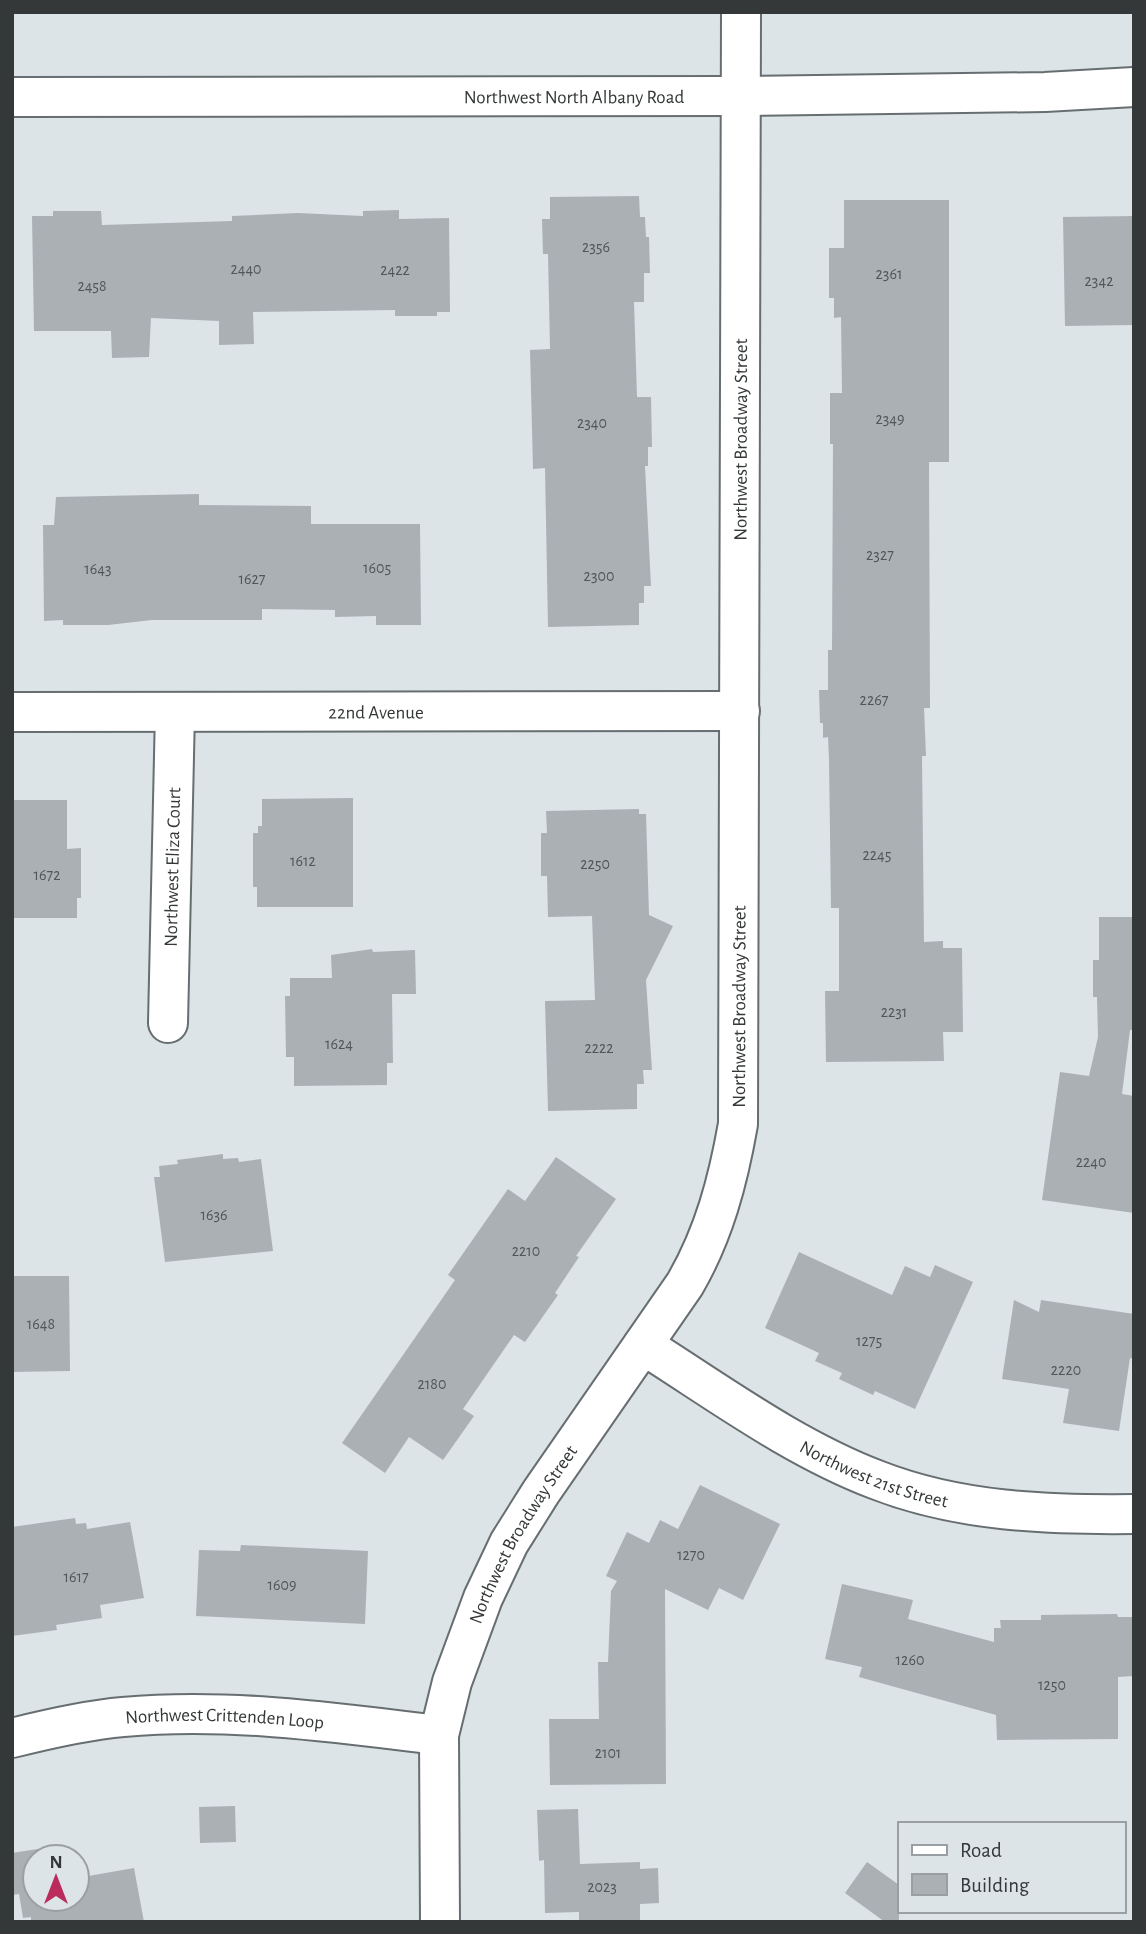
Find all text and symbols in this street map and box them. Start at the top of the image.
street label: Northwest North Albany Road [464,88,684,107]
house number: 2356 [582,239,610,255]
house number: 2440 [230,261,262,277]
house number: 2422 [380,262,410,278]
house number: 2361 [876,266,902,282]
house number: 2342 [1085,273,1113,289]
house number: 2458 [77,278,107,294]
street label: Northwest Broadway Street [732,338,751,541]
house number: 2349 [875,411,905,427]
house number: 2340 [577,415,607,431]
house number: 2327 [866,547,894,563]
house number: 1605 [363,560,391,576]
house number: 1643 [84,561,112,577]
house number: 2300 [584,568,614,584]
house number: 1627 [239,571,266,587]
house number: 2267 [860,692,889,708]
street label: 22nd Avenue [328,703,424,723]
street label: Northwest Eliza Court [162,787,184,947]
house number: 2245 [863,847,891,863]
house number: 1612 [290,853,316,869]
house number: 2250 [580,856,610,872]
house number: 1672 [34,867,60,883]
street label: Northwest Broadway Street [730,905,750,1108]
house number: 2231 [881,1004,907,1020]
house number: 1624 [325,1036,353,1052]
house number: 2222 [584,1040,614,1056]
house number: 2240 [1076,1154,1106,1170]
house number: 1636 [200,1207,228,1223]
house number: 2210 [512,1243,540,1259]
house number: 1648 [27,1316,55,1332]
house number: 1275 [856,1333,882,1349]
house number: 2220 [1051,1362,1081,1378]
house number: 2180 [418,1376,446,1392]
street label: Northwest 21st Street [796,1438,950,1511]
street label: Northwest Broadway Street [466,1442,581,1626]
house number: 1270 [677,1547,705,1563]
house number: 1617 [63,1569,89,1585]
house number: 1609 [268,1577,297,1593]
house number: 1260 [896,1652,924,1668]
house number: 1250 [1038,1677,1066,1693]
street label: Northwest Crittenden Loop [125,1706,325,1733]
house number: 2101 [595,1745,621,1761]
legend [898,1822,1125,1913]
text: Road [960,1840,1002,1861]
north arrow [21,1843,91,1913]
text: N [49,1853,63,1872]
text: Building [960,1875,1030,1896]
house number: 2023 [587,1879,617,1895]

